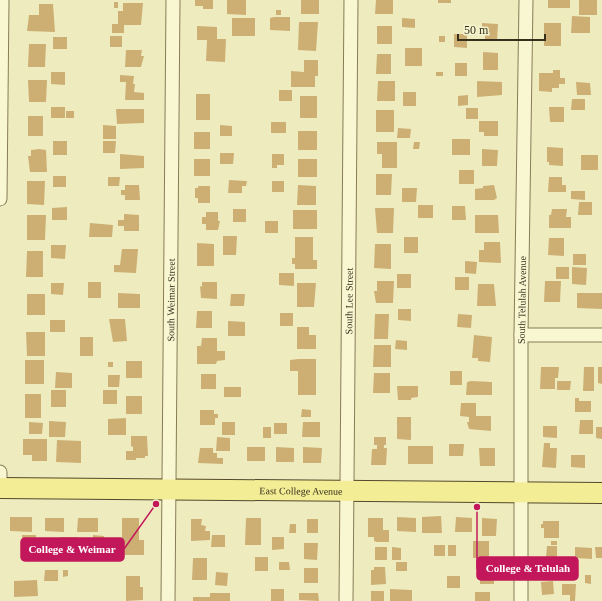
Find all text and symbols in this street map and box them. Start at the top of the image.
scale bar [458,16,545,42]
text: 50 m [464,23,489,37]
street label: South Telulah Avenue [516,255,528,344]
street label: South Weimar Street [165,258,176,342]
street label: South Lee Street [343,267,354,334]
street label: East College Avenue [259,485,343,496]
callout: College & Weimar [21,538,124,561]
text: College & Weimar [28,543,116,555]
callout: College & Telulah [477,557,578,580]
text: College & Telulah [486,562,570,574]

